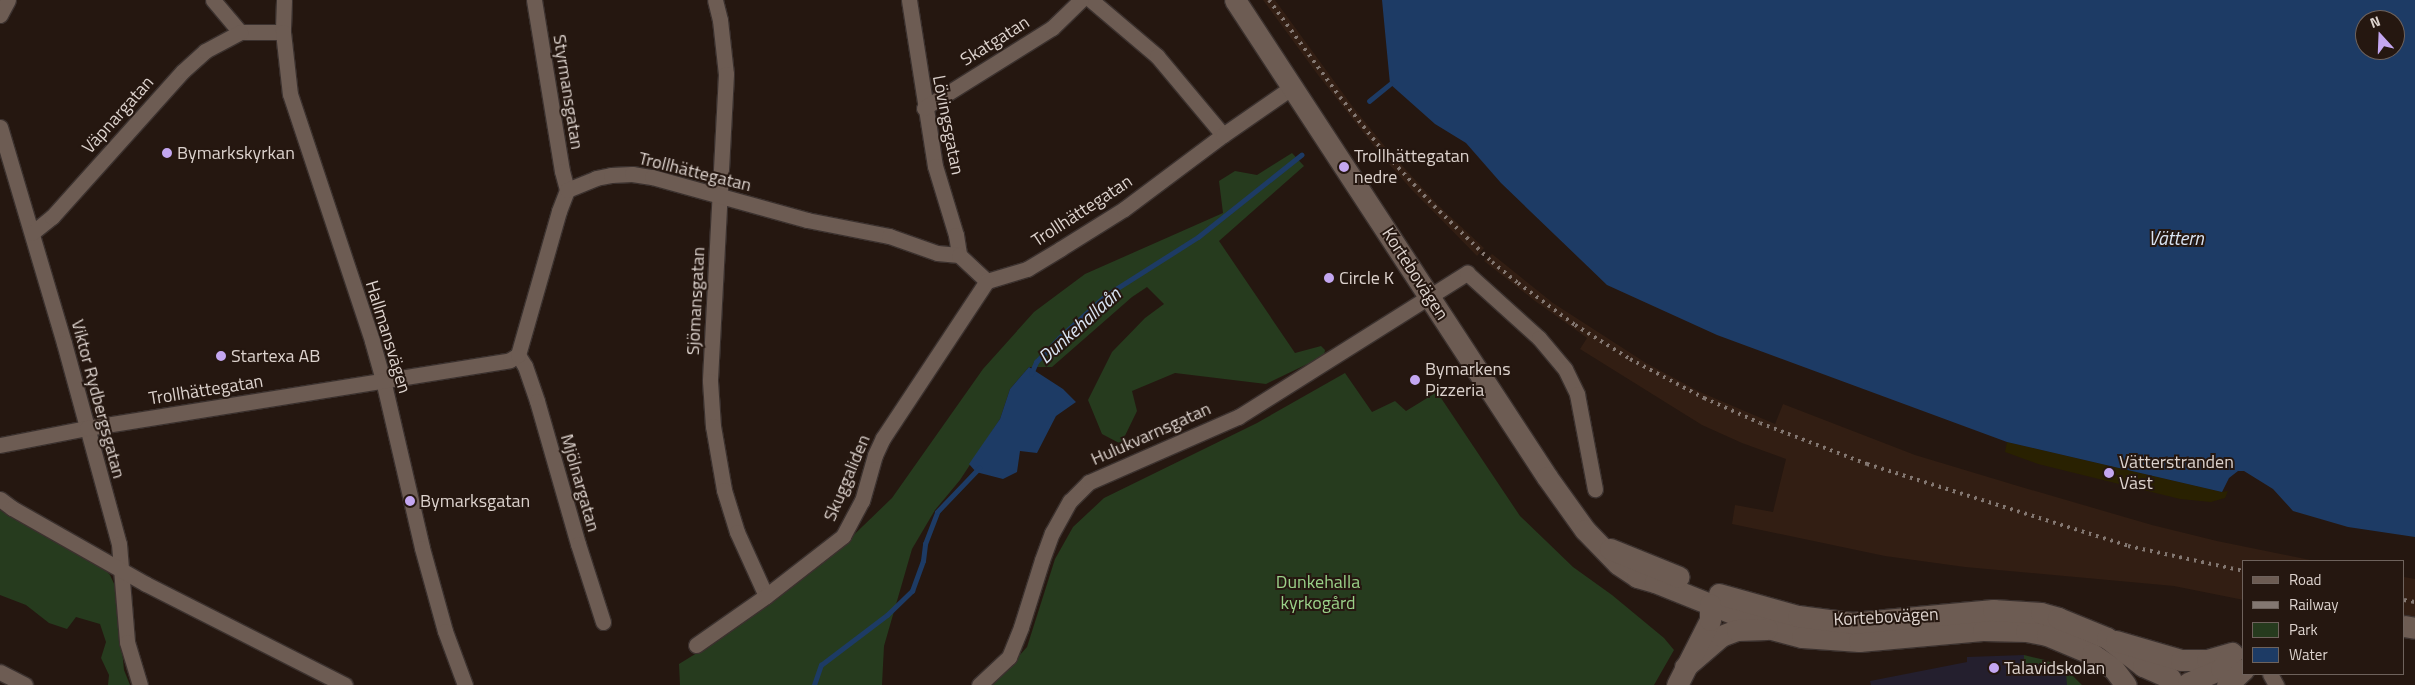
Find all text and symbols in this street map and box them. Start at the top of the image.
north arrow [2355,10,2405,60]
text: N [2367,10,2383,33]
street label: Skatgatan [957,11,1033,71]
street label: Styrmansgatan [548,33,588,151]
street label: Väpnargatan [78,72,158,158]
street label: Lövingsgatan [928,73,968,177]
place label: Bymarkskyrkan [177,142,295,164]
place label: Trollhättegatan nedre [1354,146,1469,188]
marker: Bymarkskyrkan [161,147,173,159]
street label: Trollhättegatan [636,148,754,196]
marker: Trollhättegatan nedre [1338,161,1350,173]
street label: Trollhättegatan [1028,170,1136,252]
street label: Kortebovägen [1377,224,1453,324]
water label: Vättern [2148,227,2204,249]
street label: Sjömansgatan [682,246,710,356]
place label: Circle K [1339,267,1394,289]
marker: Circle K [1323,272,1335,284]
street label: Hallmansvägen [361,278,415,396]
water label: Dunkehallaån [1033,282,1125,368]
street label: Viktor Rydbergsgatan [66,317,130,481]
place label: Startexa AB [231,345,320,367]
marker: Startexa AB [215,350,227,362]
place label: Bymarkens Pizzeria [1425,359,1511,402]
street label: Trollhättegatan [147,370,265,410]
marker: Bymarkens Pizzeria [1409,374,1421,386]
street label: Hulukvarnsgatan [1088,398,1214,470]
street label: Mjölnargatan [556,432,604,534]
street label: Skuggaliden [819,432,875,524]
place label: Vätterstranden Väst [2119,452,2234,494]
marker: Vätterstranden Väst [2103,467,2115,479]
place label: Bymarksgatan [420,490,530,512]
marker: Bymarksgatan [404,495,416,507]
legend [2242,560,2405,675]
text: Road [2289,568,2321,591]
park label: Dunkehalla kyrkogård [1276,572,1360,614]
text: Railway [2289,593,2339,616]
street label: Kortebovägen [1833,603,1939,631]
text: Park [2289,618,2318,641]
text: Water [2289,643,2328,666]
place label: Talavidskolan [2004,657,2105,679]
marker: Talavidskolan [1988,662,2000,674]

